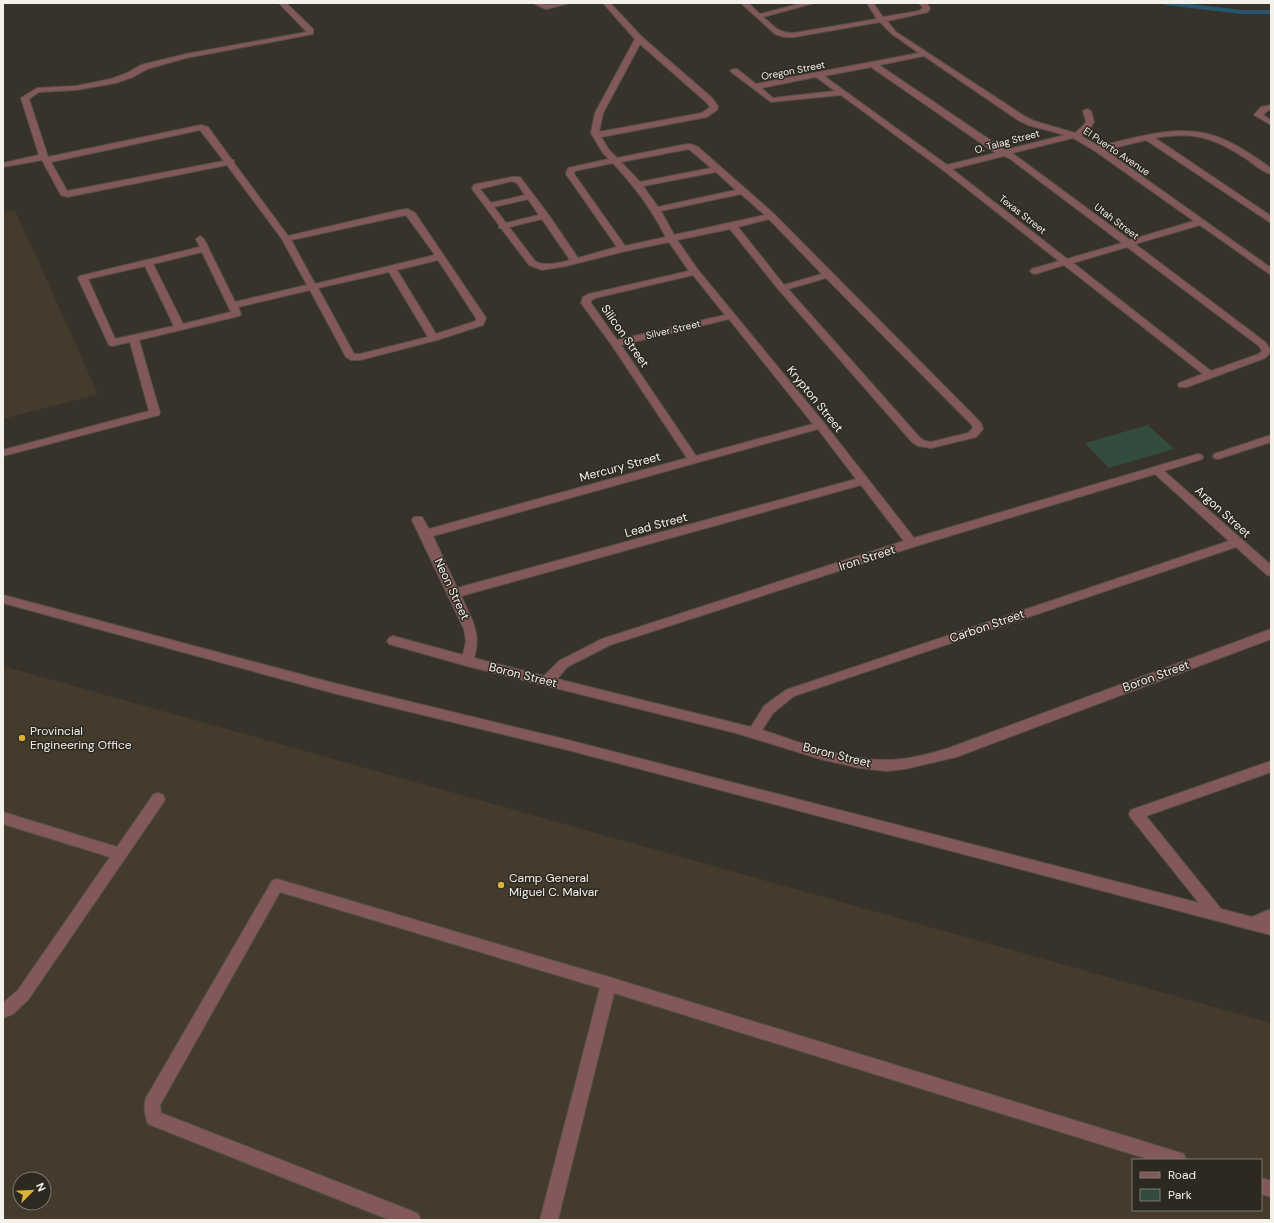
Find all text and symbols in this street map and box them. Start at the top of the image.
street label: Oregon Street [760,58,826,83]
street label: El Puerto Avenue [1081,124,1153,179]
street label: O. Talag Street [973,127,1041,156]
street label: Texas Street [996,192,1049,237]
street label: Utah Street [1092,200,1142,242]
street label: Silicon Street [597,301,653,371]
street label: Silver Street [644,317,702,342]
street label: Krypton Street [783,362,847,436]
street label: Mercury Street [578,448,663,485]
street label: Argon Street [1192,483,1255,542]
street label: Lead Street [623,509,689,541]
street label: Iron Street [837,541,897,575]
street label: Neon Street [431,556,473,623]
street label: Carbon Street [947,606,1027,646]
street label: Boron Street [1120,656,1192,695]
street label: Boron Street [487,659,559,691]
place label: Provincial Engineering Office [30,723,132,753]
marker: Provincial Engineering Office [17,733,27,743]
street label: Boron Street [801,739,873,771]
place label: Camp General Miguel C. Malvar [509,870,599,900]
marker: Camp General Miguel C. Malvar [496,880,506,890]
legend [1132,1159,1262,1211]
text: Road [1168,1167,1196,1183]
north arrow [12,1171,52,1211]
text: N [33,1180,49,1193]
text: Park [1168,1187,1192,1203]

